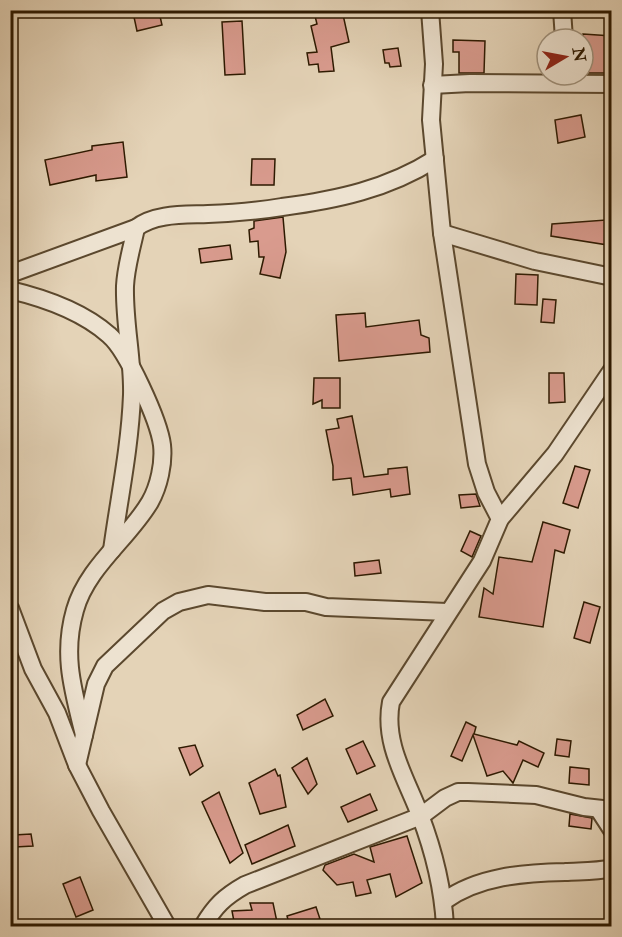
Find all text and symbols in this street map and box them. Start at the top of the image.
north arrow [535,27,595,87]
text: N [568,45,590,64]

